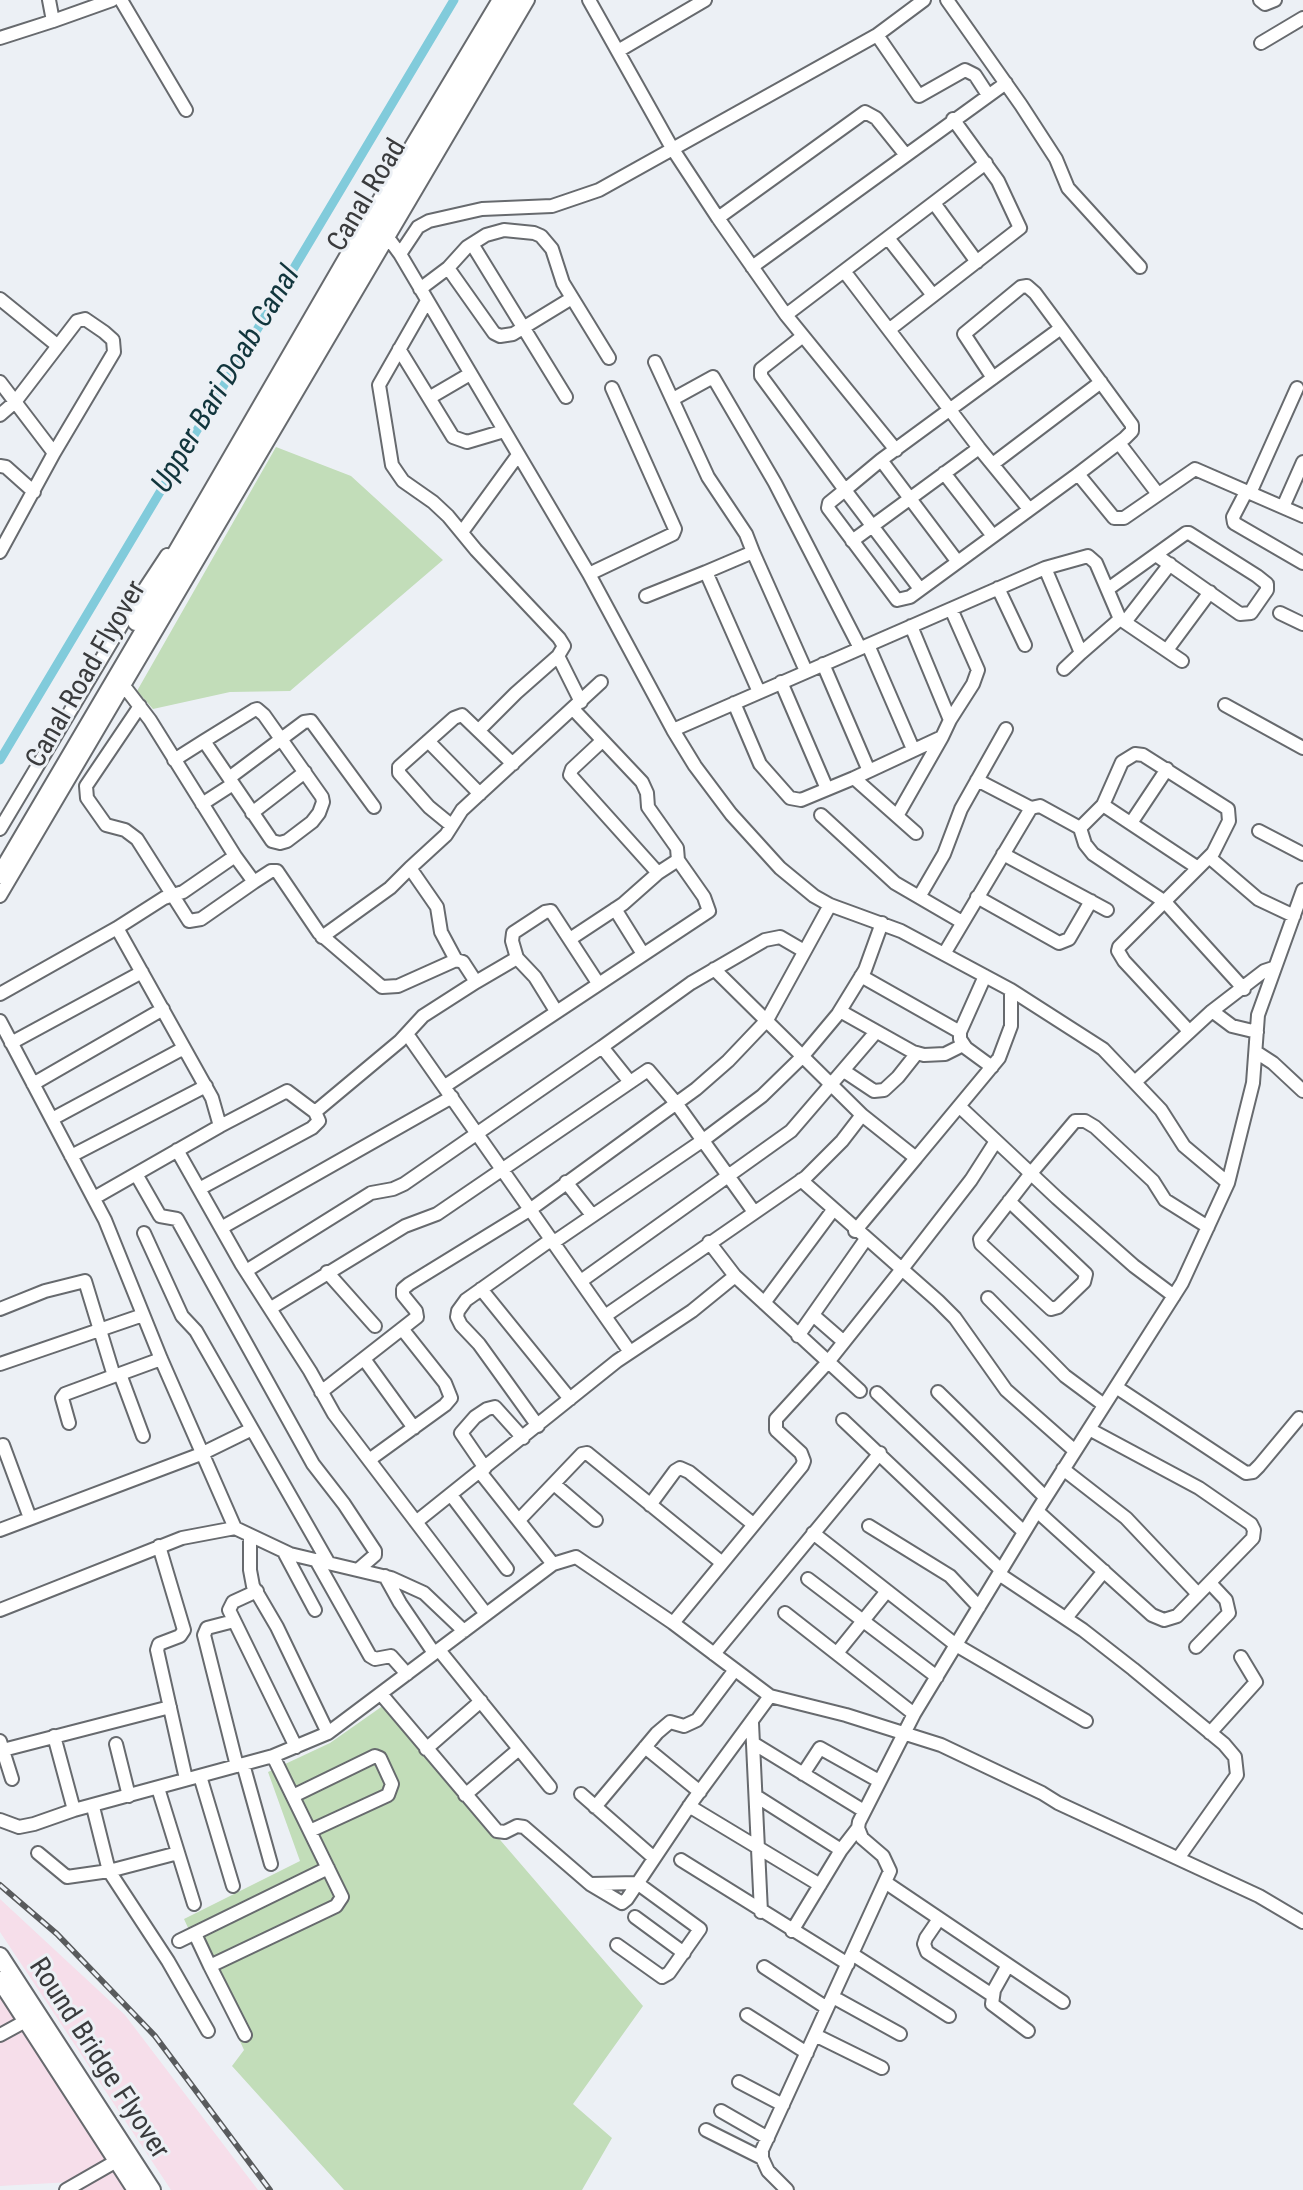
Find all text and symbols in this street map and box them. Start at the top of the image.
street label: Canal Road [321,134,415,258]
water label: Upper Bari Doab Canal [145,260,309,500]
street label: Canal Road Flyover [20,575,154,775]
street label: Round Bridge Flyover [21,1952,175,2166]

